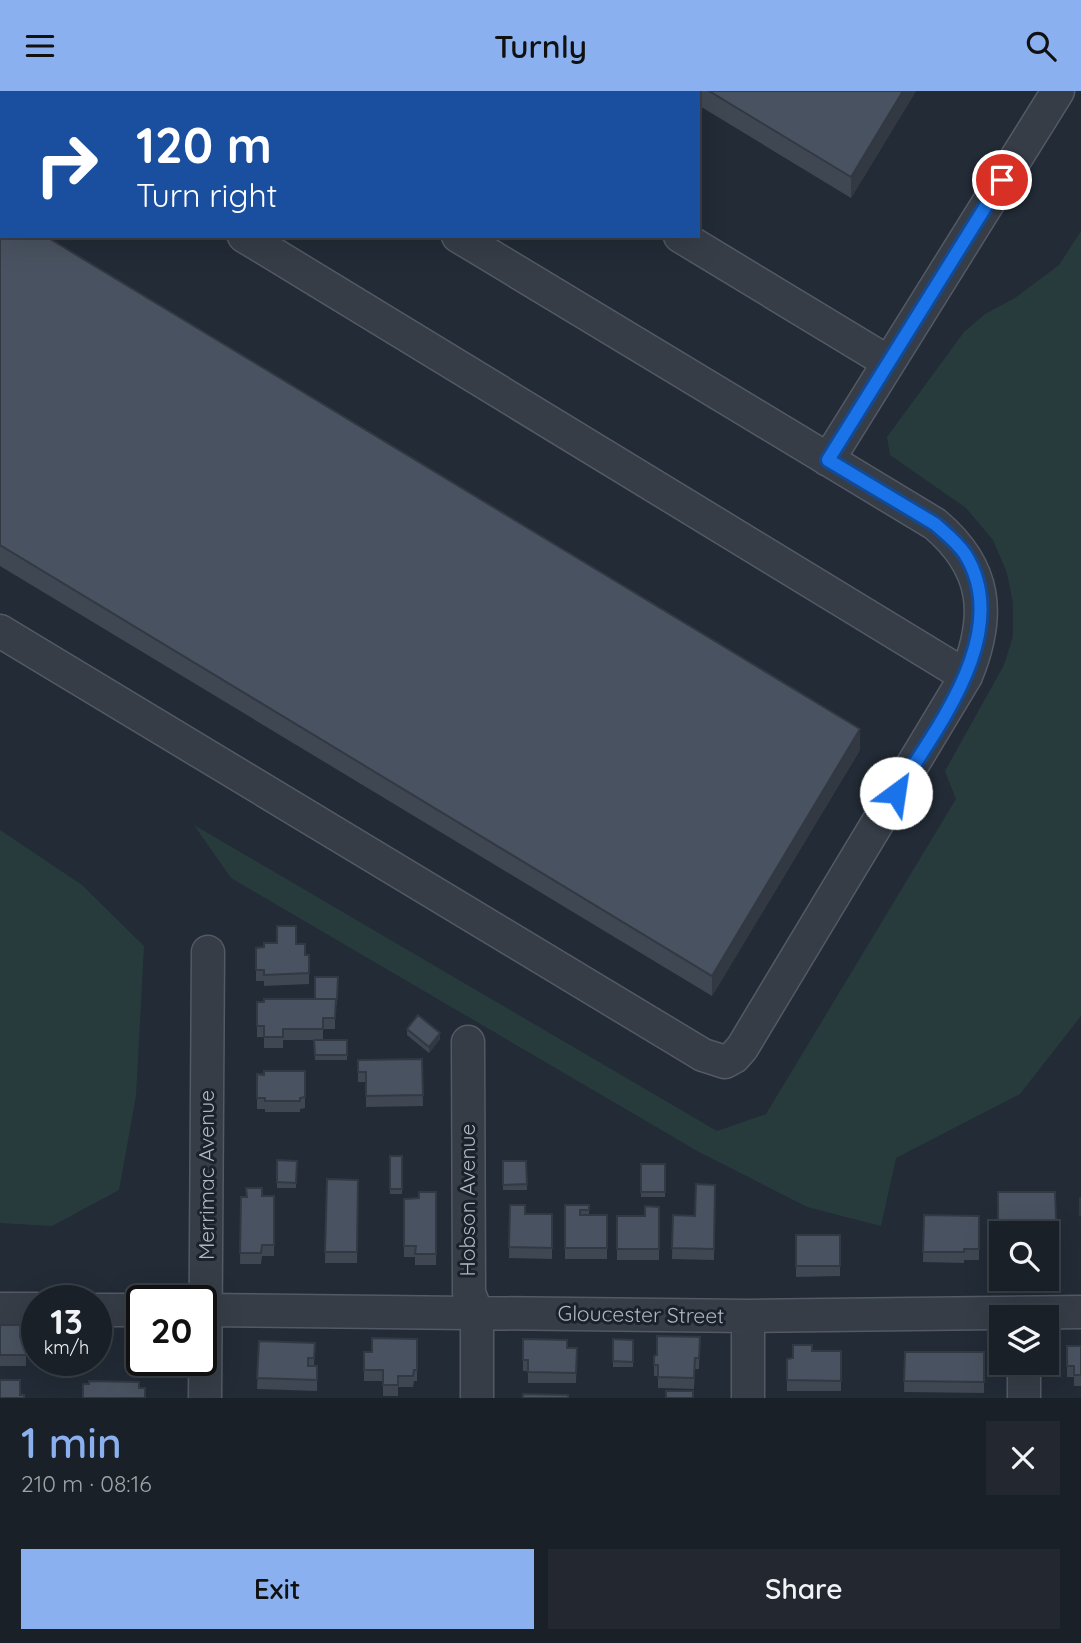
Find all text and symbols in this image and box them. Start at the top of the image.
text: Turnly [494,26,587,66]
icon: menu [21,27,59,65]
icon: search [1022,27,1060,65]
text: 120 m [136,114,272,175]
icon: right [21,119,112,210]
pin [972,150,1032,210]
icon: arrive [983,161,1021,199]
text: Turn right [136,175,277,215]
position arrow [859,756,933,830]
street label: Merrimac Avenue [193,1090,219,1260]
street label: Hobson Avenue [454,1124,480,1276]
map controls [989,1221,1059,1375]
button: search [989,1221,1059,1291]
speed limit sign: 20 [126,1285,217,1376]
text: 13 [50,1299,83,1343]
street label: Gloucester Street [558,1300,724,1328]
button: layers [989,1305,1059,1375]
text: km/h [44,1336,89,1359]
text: 1 min [21,1416,122,1469]
button: close [986,1421,1060,1495]
text: 210 m · 08:16 [21,1469,152,1498]
button: Exit [21,1549,534,1629]
button: Share [548,1549,1060,1629]

